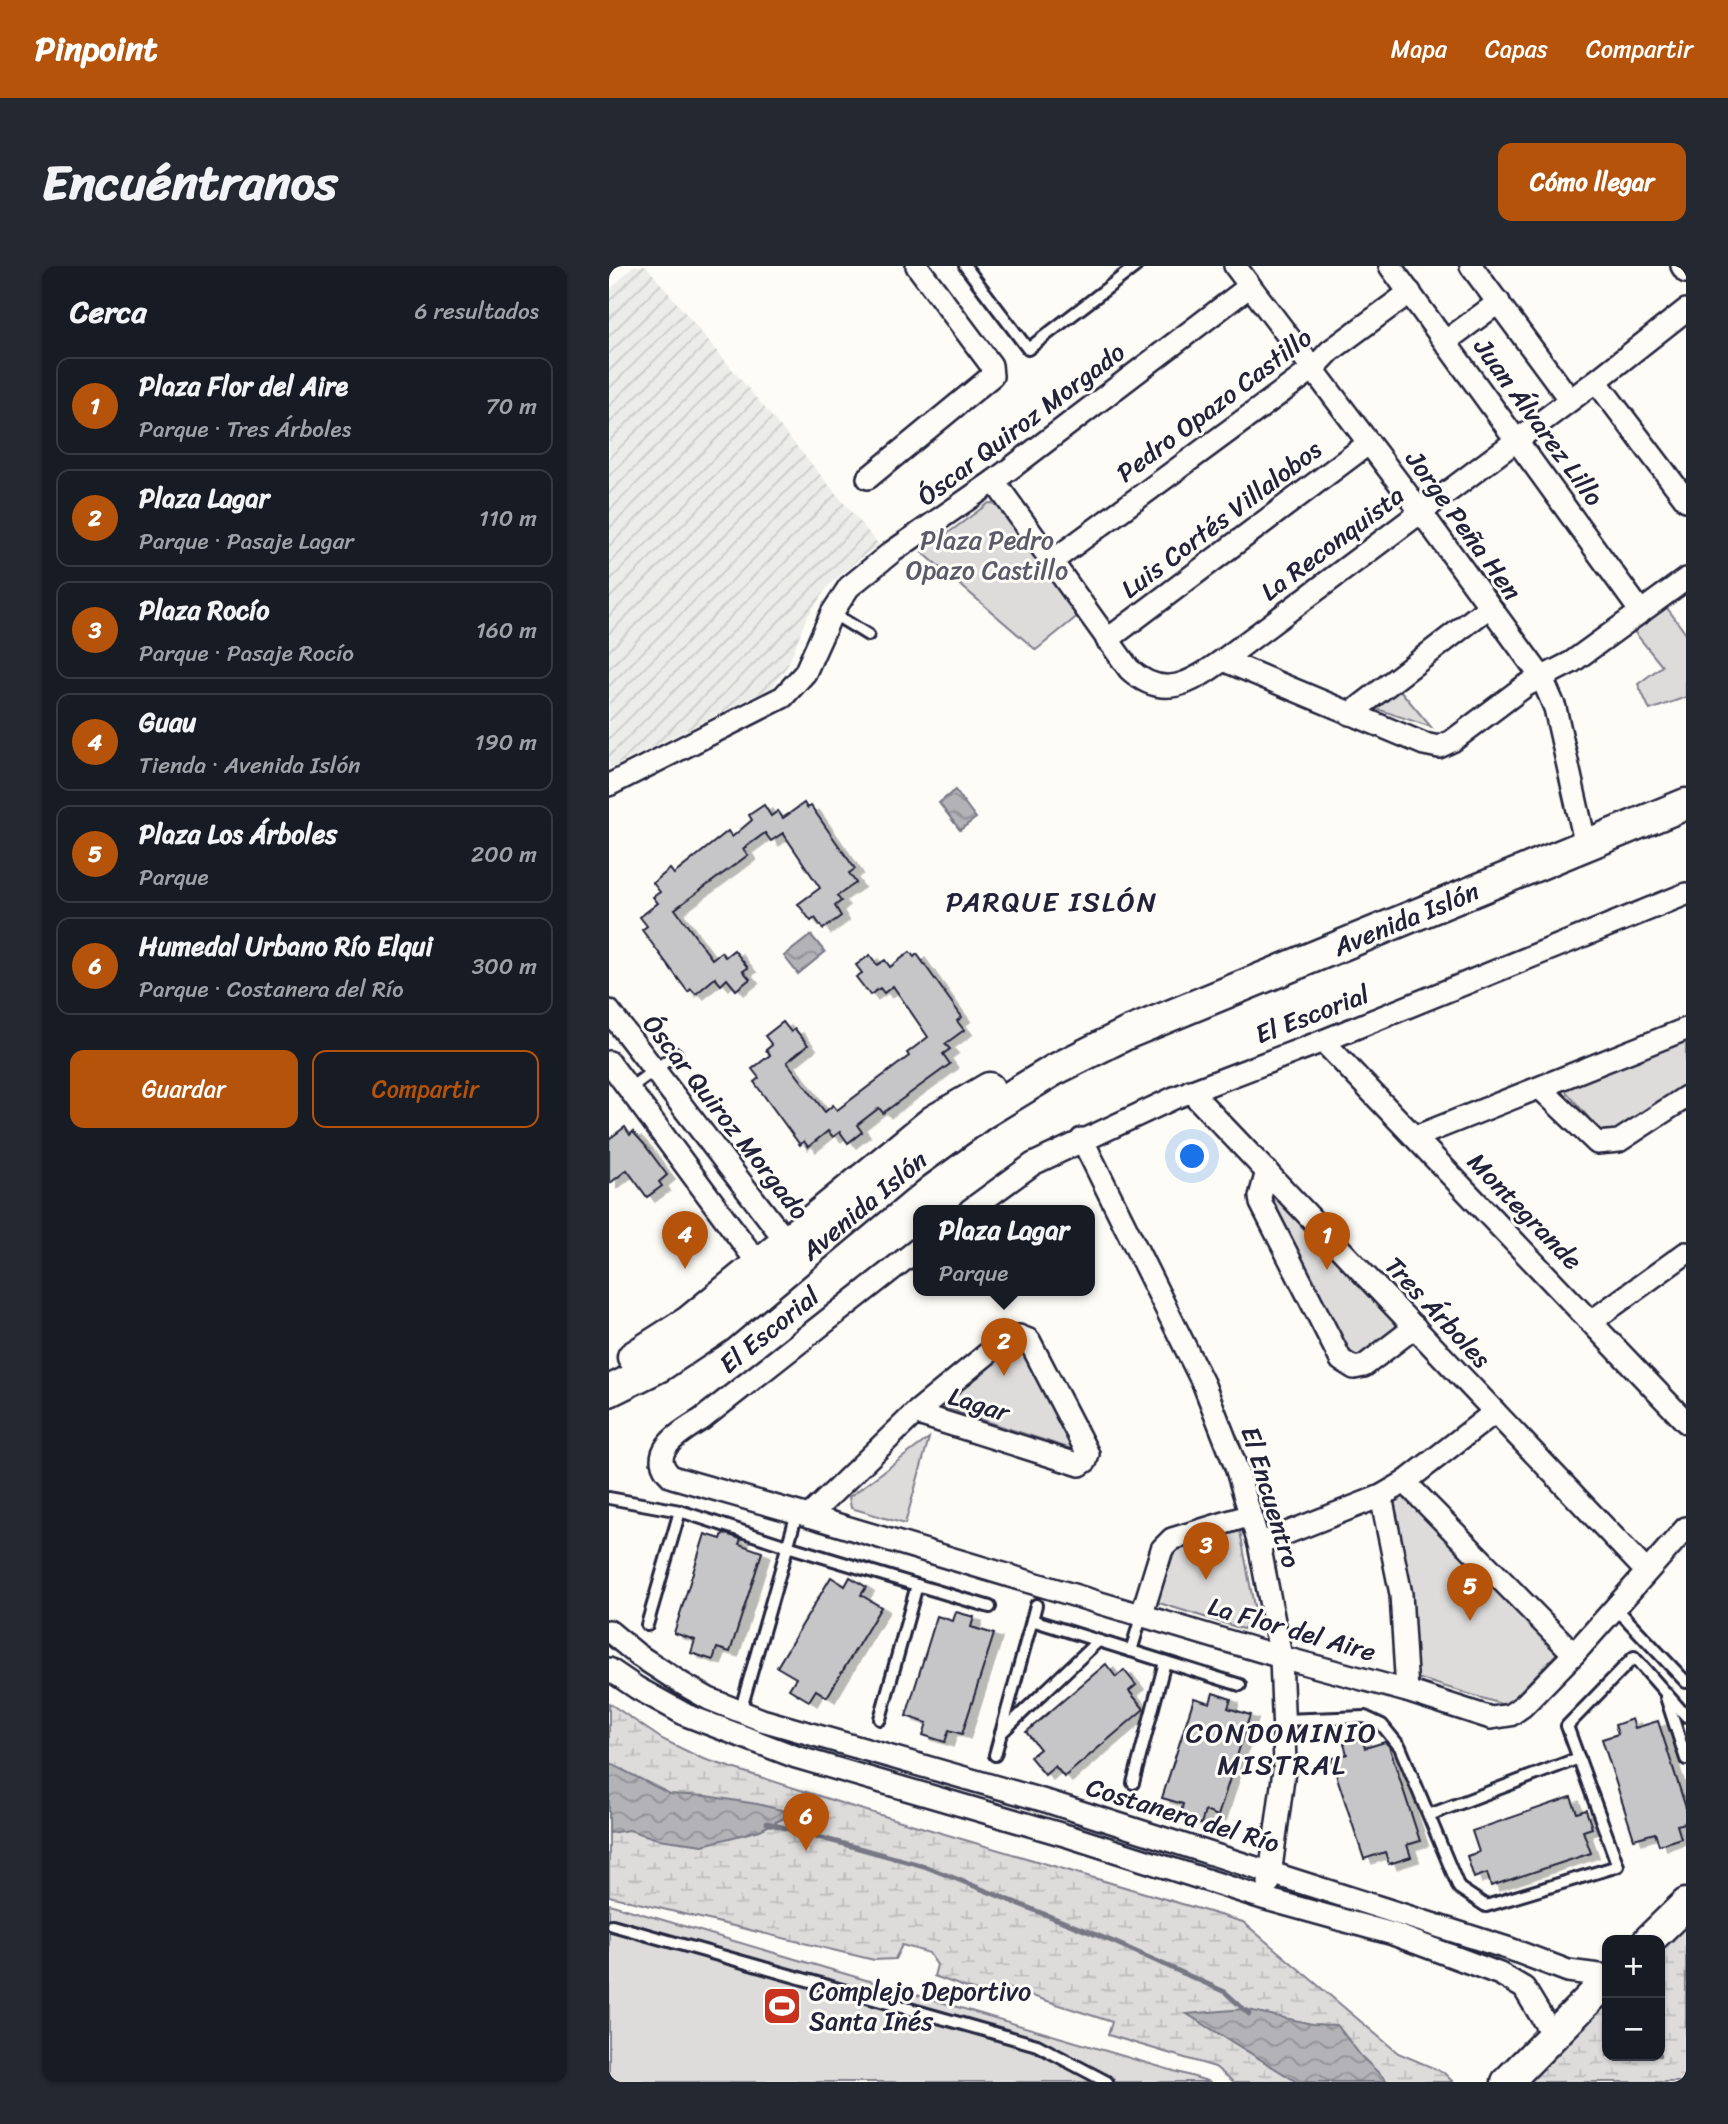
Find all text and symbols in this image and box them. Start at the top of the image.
text: Pinpoint [35,20,158,78]
text: Mapa [1391,28,1447,70]
text: Capas [1485,28,1548,70]
text: Compartir [1586,28,1693,70]
text: Encuéntranos [42,139,338,226]
button: Cómo llegar [1498,143,1686,221]
text: Cerca [70,285,146,339]
text: 6 resultados [414,291,539,332]
street label: Pedro Opazo Castillo [1106,316,1322,494]
street label: Juan Álvarez Lillo [1461,327,1616,516]
street label: Óscar Quiroz Morgado [907,330,1135,518]
text: Plaza Flor del Aire [139,363,348,409]
text: 1 [90,386,100,427]
text: 70 m [486,386,537,427]
text: Parque · Tres Árboles [139,409,351,450]
street label: Luis Cortés Villalobos [1110,427,1332,610]
street label: Jorge Peña Hen [1393,439,1535,610]
street label: La Reconquista [1250,473,1414,613]
text: Plaza Lagar [139,475,269,521]
text: 2 [88,498,102,539]
text: 110 m [479,498,537,539]
park label: Plaza Pedro Opazo Castillo [906,517,1068,593]
text: Parque · Pasaje Lagar [139,521,354,562]
text: Plaza Rocío [139,587,269,633]
text: 3 [89,610,101,651]
text: 160 m [476,610,537,651]
text: Parque · Pasaje Rocío [139,633,354,674]
text: Guau [139,699,196,745]
text: 4 [88,722,102,763]
text: 190 m [475,722,537,763]
text: Tienda · Avenida Islón [139,745,361,786]
text: Plaza Los Árboles [139,811,337,857]
text: 5 [88,834,102,875]
text: 200 m [471,834,537,875]
text: Parque [139,857,209,898]
street label: Avenida Islón [1325,868,1486,970]
district label: PARQUE ISLÓN [946,877,1158,926]
text: Humedal Urbano Río Elqui [139,923,433,969]
text: 6 [88,946,102,987]
text: 300 m [472,946,537,987]
text: Parque · Costanera del Río [139,969,404,1010]
street label: El Escorial [1248,971,1377,1057]
street label: Óscar Quiroz Morgado [630,1004,822,1230]
button: Guardar [70,1050,298,1128]
button: Compartir [312,1050,539,1128]
street label: Avenida Islón [789,1138,937,1273]
your location [1175,1139,1209,1173]
street label: Montegrande [1456,1141,1594,1281]
popup [913,1205,1095,1296]
text: Plaza Lagar [939,1207,1069,1253]
pin: 4 [662,1211,708,1269]
pin: 1 [1304,1212,1350,1270]
street label: Tres Árboles [1373,1245,1503,1379]
text: Parque [939,1253,1008,1294]
street label: El Escorial [708,1274,830,1385]
pin: 2 [981,1318,1027,1376]
street label: Lagar [943,1373,1017,1435]
street label: El Encuentro [1228,1420,1314,1574]
pin: 3 [1183,1522,1229,1580]
pin: 5 [1447,1563,1493,1621]
street label: La Flor del Aire [1203,1583,1381,1675]
district label: CONDOMINIO MISTRAL [1186,1708,1378,1789]
street label: Costanera del Río [1081,1764,1285,1866]
pin: 6 [783,1793,829,1851]
map controls [1602,1935,1665,2061]
button: + [1602,1935,1665,1998]
place label: Complejo Deportivo Santa Inés [809,1968,1031,2044]
sports icon: Complejo Deportivo Santa Inés [761,1985,803,2027]
button: − [1602,1998,1665,2061]

